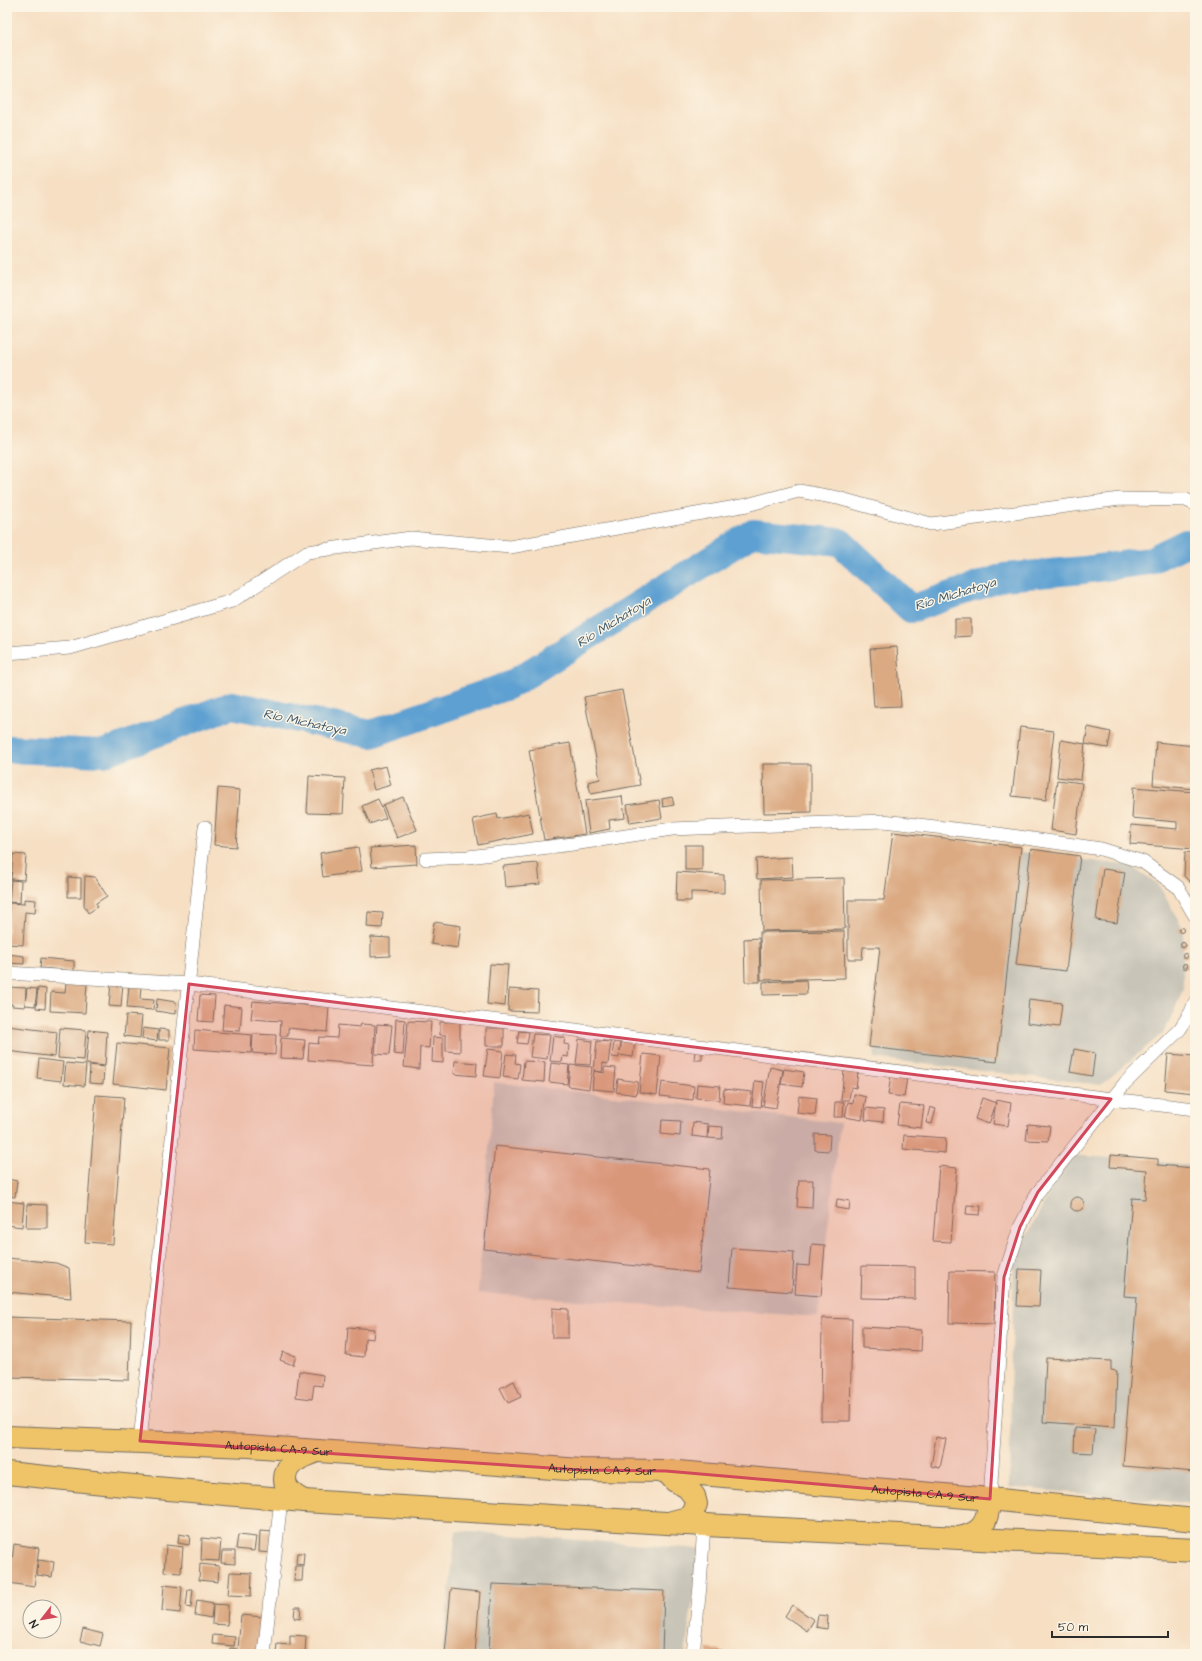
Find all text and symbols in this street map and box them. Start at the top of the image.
water label: Río Michatoya [912,573,1000,616]
water label: Río Michatoya [573,591,656,653]
water label: Río Michatoya [262,704,349,741]
street label: Autopista CA-9 Sur [225,1437,333,1461]
street label: Autopista CA-9 Sur [548,1460,656,1480]
street label: Autopista CA-9 Sur [871,1481,980,1507]
north arrow [22,1599,62,1639]
scale bar [1052,1613,1168,1639]
text: N [26,1617,42,1631]
text: 50 m [1058,1619,1089,1636]

